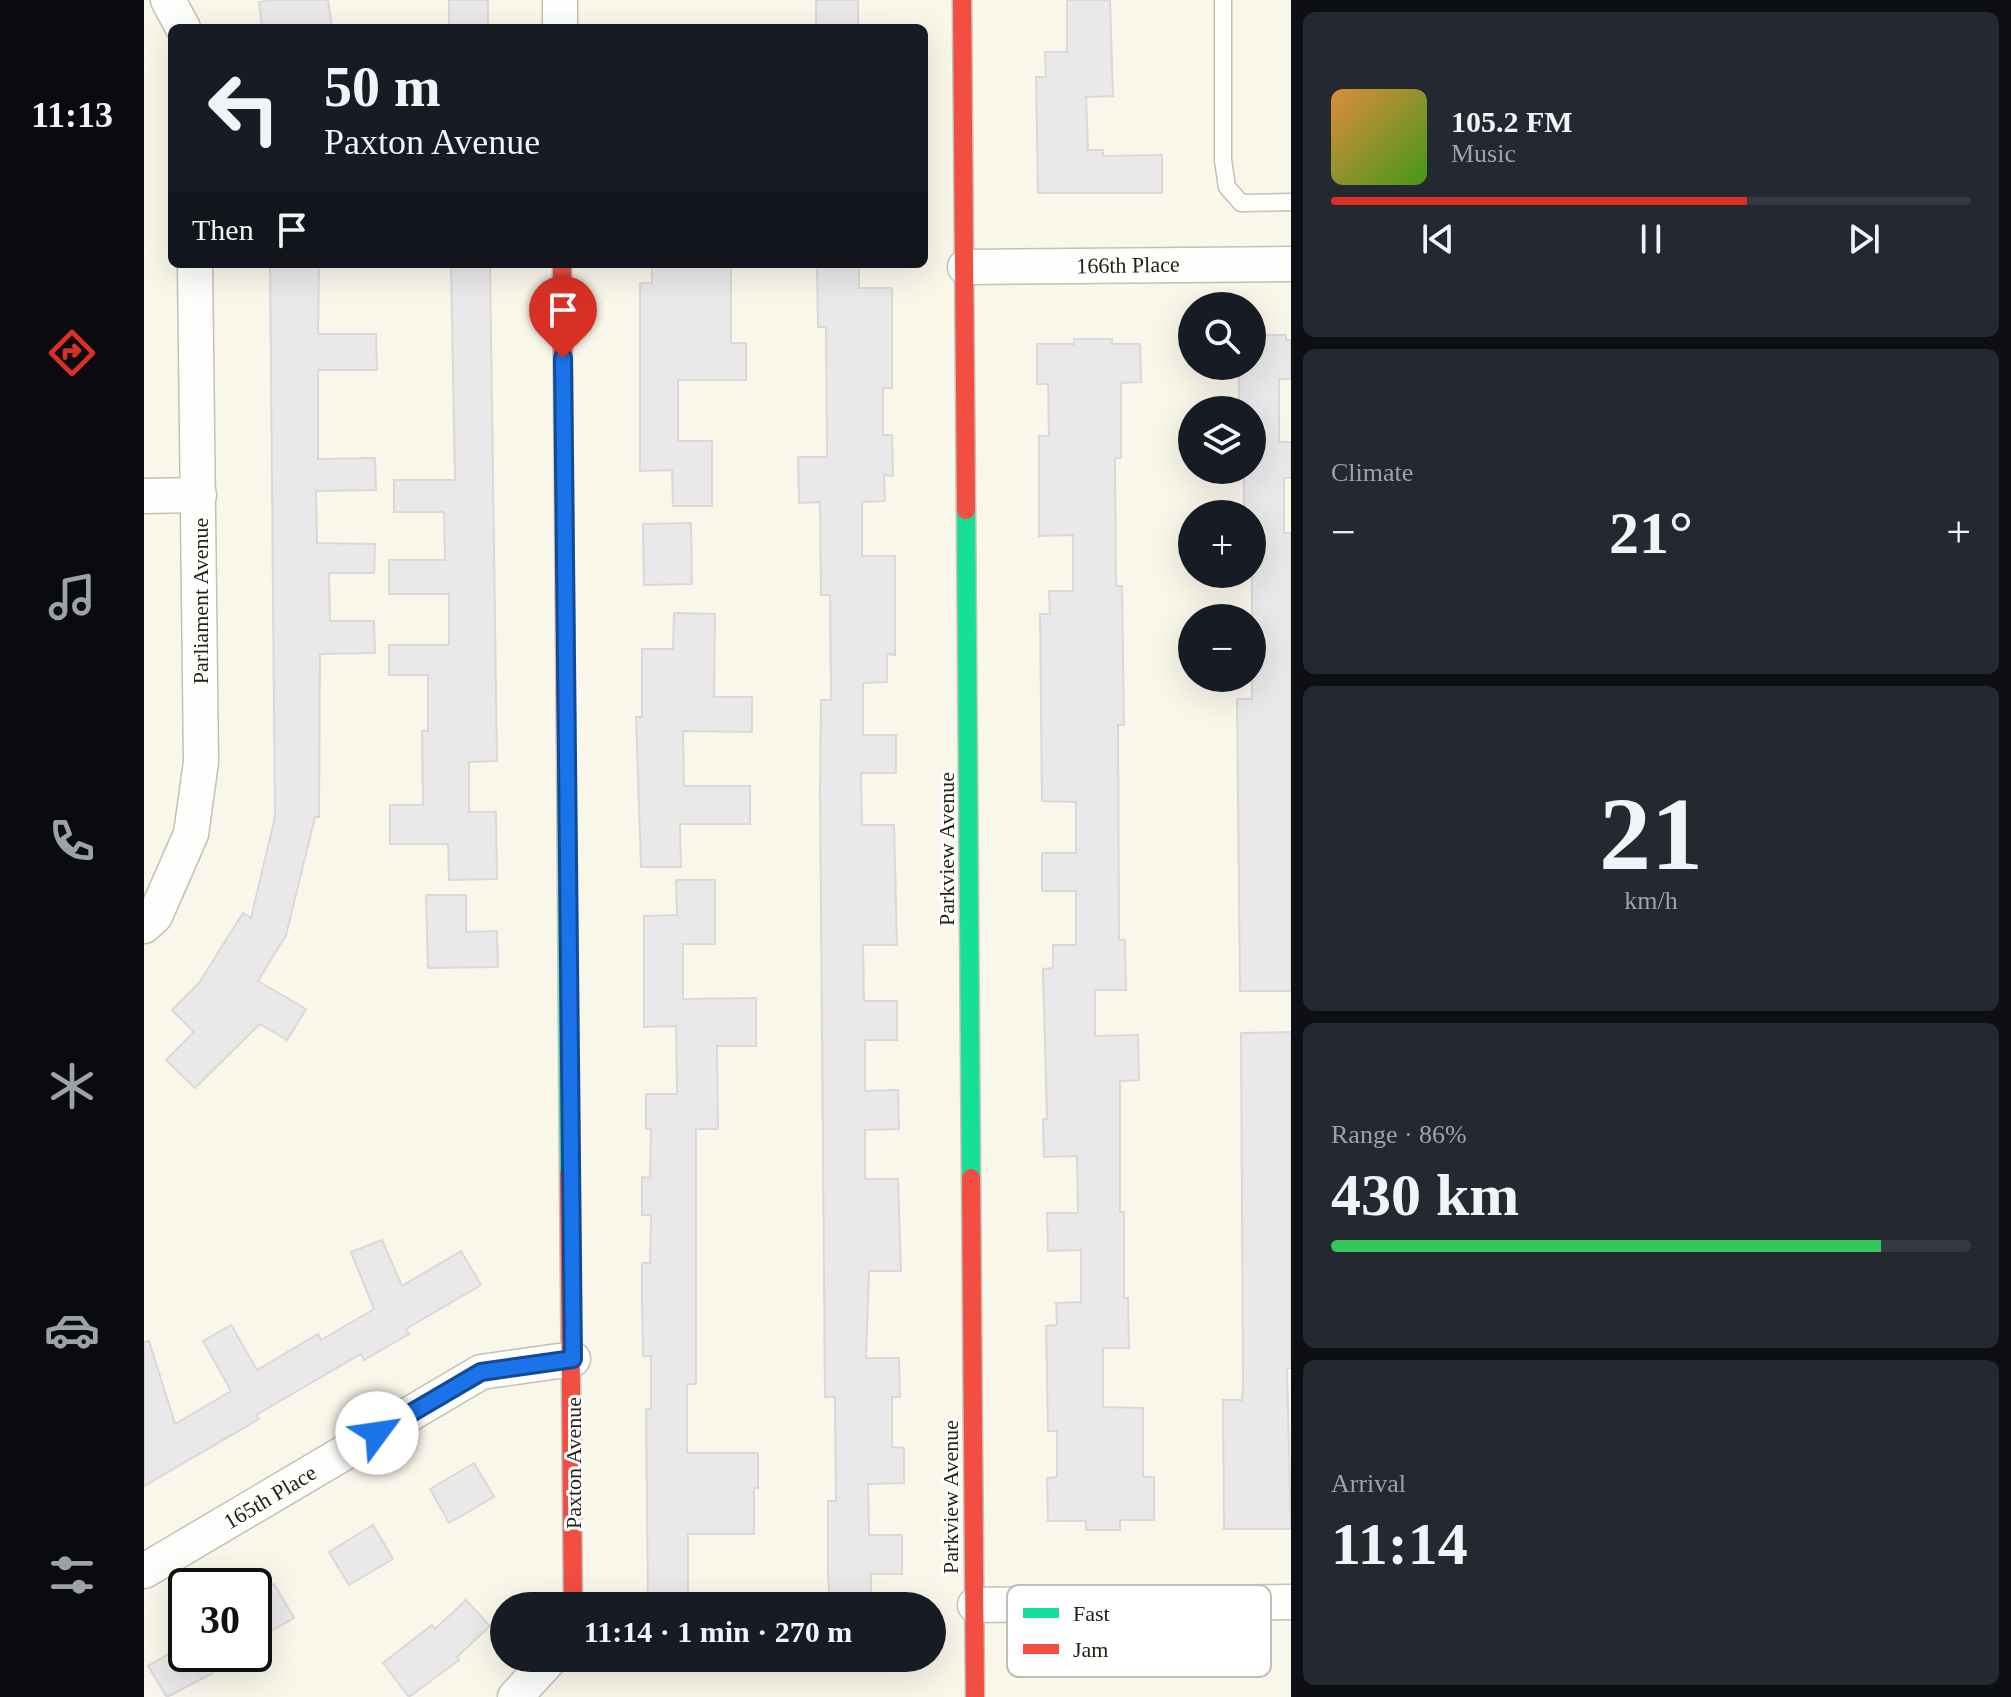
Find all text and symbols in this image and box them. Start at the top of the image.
icon: left [192,56,296,160]
text: 50 m [324,56,441,118]
text: 11:13 [31,95,113,135]
text: 105.2 FM [1451,105,1573,138]
text: Paxton Avenue [324,122,540,162]
text: Music [1451,139,1516,168]
icon: arrive [270,208,314,252]
text: Then [192,213,254,246]
icon: previous [1416,217,1460,261]
icon: pause [1629,217,1673,261]
icon: next [1842,217,1886,261]
street label: 166th Place [1076,252,1180,278]
pin [529,276,597,358]
icon: arrive [541,288,585,332]
map controls [1178,292,1266,692]
button: search [1178,292,1266,380]
icon: directions [44,325,100,381]
button: layers [1178,396,1266,484]
text: Climate [1331,458,1413,487]
button: + [1178,500,1266,588]
text: 21° [1609,500,1693,566]
text: − [1331,508,1356,557]
text: + [1946,508,1971,557]
street label: Parliament Avenue [188,518,213,684]
icon: music [44,569,100,625]
button: − [1178,604,1266,692]
street label: Parkview Avenue [934,772,959,926]
text: 21 [1599,776,1703,891]
icon: phone [44,813,100,869]
text: km/h [1624,886,1678,915]
icon: climate [44,1058,100,1114]
text: Range · 86% [1331,1120,1467,1149]
text: 430 km [1331,1162,1519,1228]
icon: car [44,1302,100,1358]
position arrow [335,1391,419,1475]
street label: Paxton Avenue [561,1397,586,1529]
street label: Parkview Avenue [938,1420,963,1574]
street label: 165th Place [219,1460,321,1534]
text: Arrival [1331,1469,1406,1498]
text: 11:14 [1331,1511,1468,1577]
icon: filters [44,1547,100,1603]
speed limit sign: 30 [168,1568,272,1672]
legend [1007,1585,1271,1677]
text: Fast [1073,1601,1110,1626]
text: 11:14 · 1 min · 270 m [584,1615,852,1648]
text: Jam [1073,1637,1108,1662]

